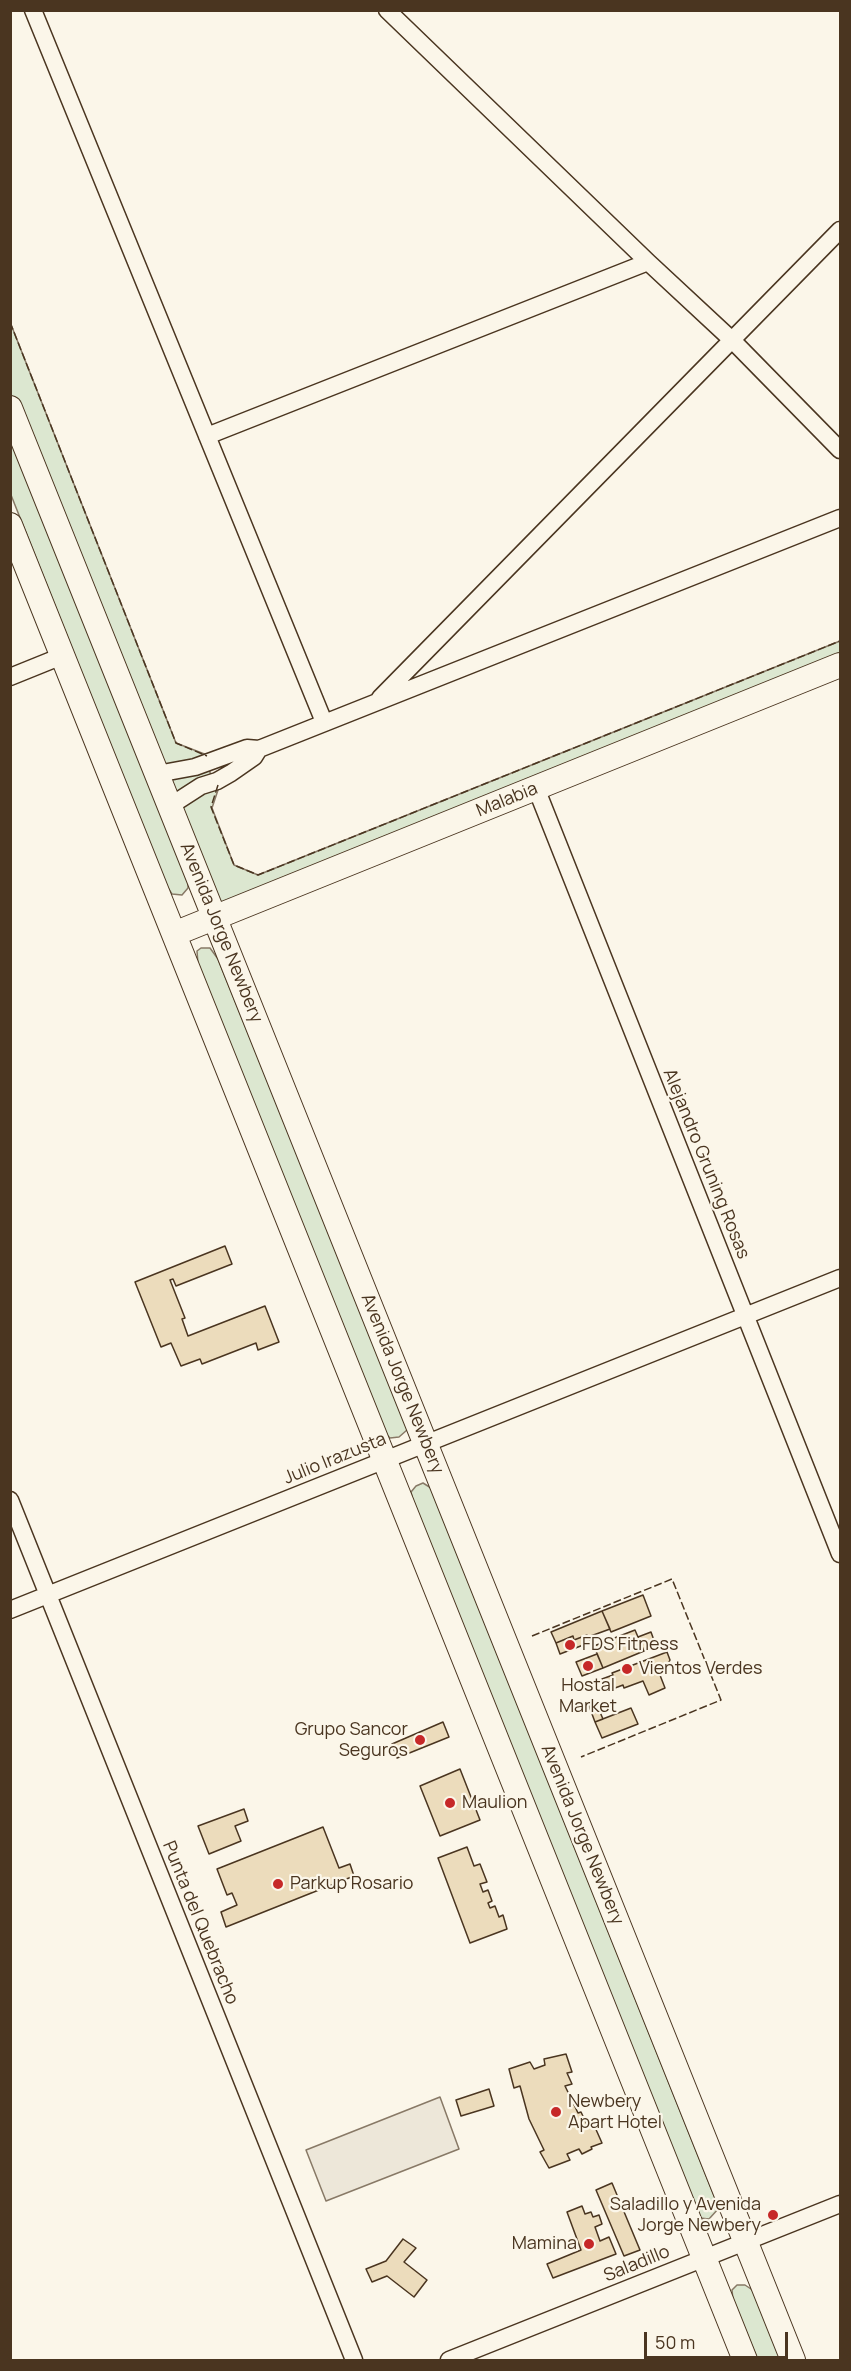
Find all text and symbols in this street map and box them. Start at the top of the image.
street label: Malabia [473,778,541,822]
street label: Avenida Jorge Newbery [175,840,267,1026]
street label: Alejandro Gruning Rosas [658,1066,754,1262]
street label: Avenida Jorge Newbery [356,1291,448,1477]
street label: Julio Irazusta [280,1429,390,1489]
place label: FDS Fitness [582,1634,678,1656]
marker: FDS Fitness [563,1638,577,1652]
place label: Vientos Verdes [639,1658,762,1680]
marker: Hostal Market [581,1659,595,1673]
marker: Vientos Verdes [620,1662,634,1676]
place label: Hostal Market [559,1675,617,1718]
place label: Grupo Sancor Seguros [295,1719,408,1762]
marker: Grupo Sancor Seguros [413,1733,427,1747]
street label: Avenida Jorge Newbery [536,1742,628,1928]
place label: Maulion [462,1792,528,1814]
marker: Maulion [443,1796,457,1810]
street label: Punta del Quebracho [157,1838,243,2008]
place label: Parkup Rosario [290,1873,414,1895]
marker: Parkup Rosario [271,1877,285,1891]
place label: Newbery Apart Hotel [568,2091,662,2134]
marker: Newbery Apart Hotel [549,2105,563,2119]
place label: Saladillo y Avenida Jorge Newbery [610,2194,761,2236]
marker: Saladillo y Avenida Jorge Newbery [766,2208,780,2222]
place label: Mamina [512,2233,577,2255]
marker: Mamina [582,2237,596,2251]
street label: Saladillo [601,2241,673,2287]
scale bar [647,2320,791,2358]
text: 50 m [655,2330,695,2354]

